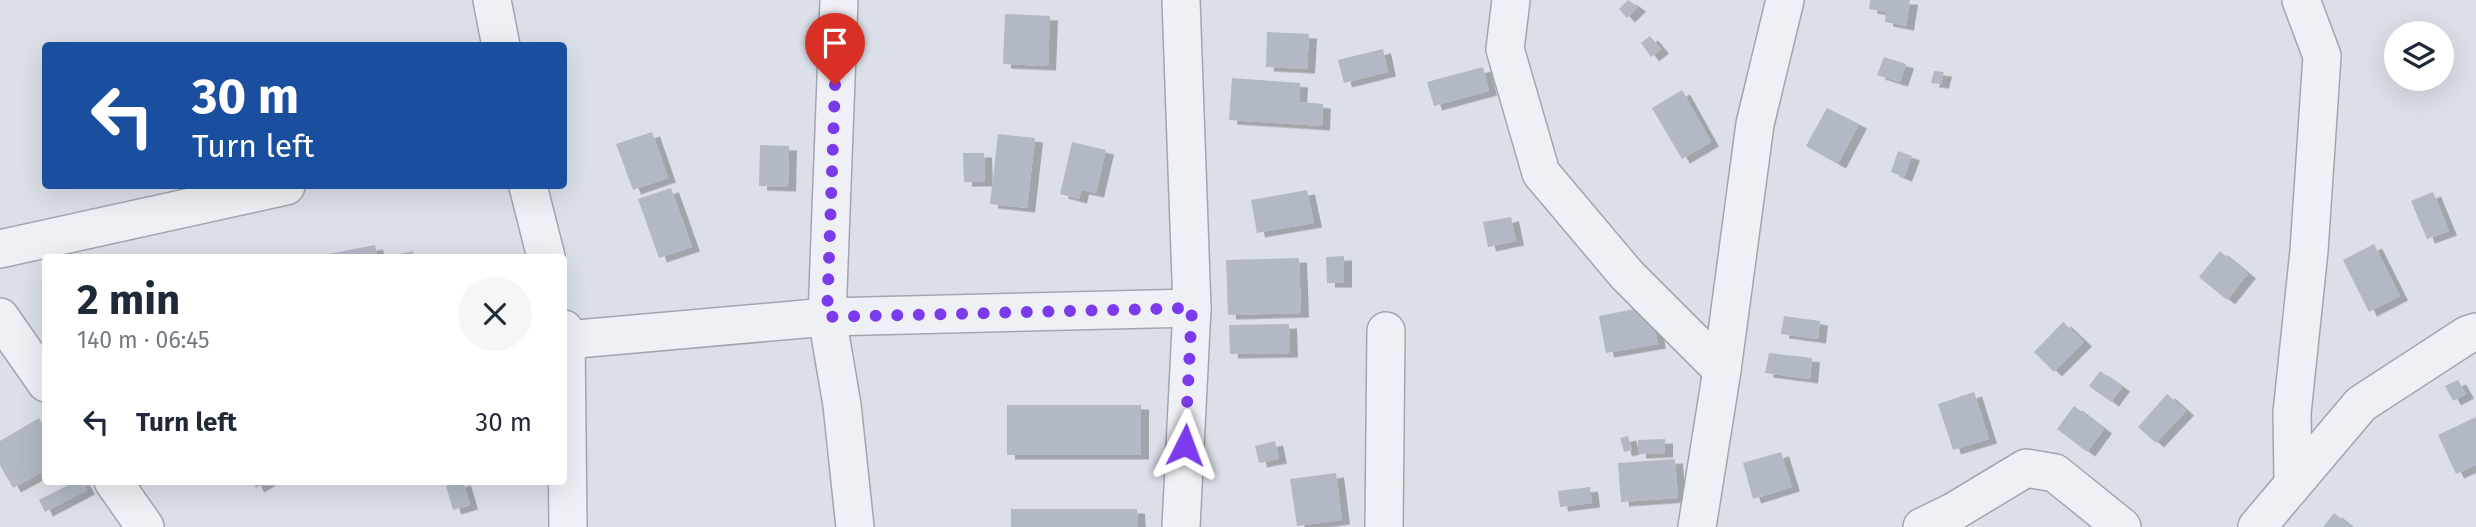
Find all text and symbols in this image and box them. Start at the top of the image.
pin [805,13,865,85]
map controls [2384,21,2454,91]
button: layers [2384,21,2454,91]
icon: arrive [816,24,854,62]
text: 30 m [192,67,299,126]
icon: left [77,70,168,161]
text: Turn left [192,127,314,165]
text: 2 min [77,275,180,325]
button: close [458,277,532,351]
text: 140 m · 06:45 [77,326,210,354]
icon: left [77,403,115,441]
text: Turn left [136,407,237,438]
text: 30 m [475,407,532,438]
position arrow [1148,408,1222,482]

